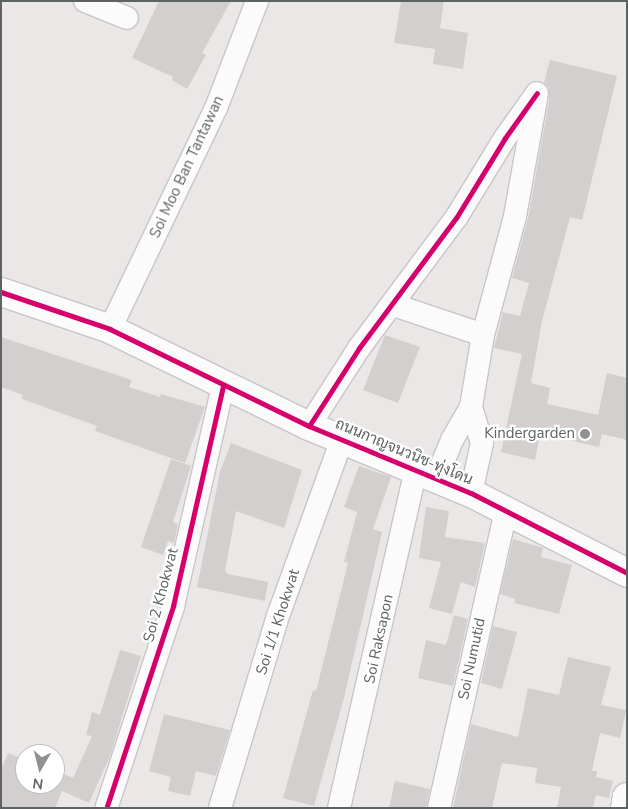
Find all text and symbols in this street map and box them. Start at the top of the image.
street label: Soi Moo Ban Tantawan [146,93,228,241]
street label: ถนนกาญจนวนิช-ทุ่งโดน [333,415,475,489]
place label: Kindergarden [484,425,575,443]
marker: Kindergarden [579,428,591,440]
street label: Soi 2 Khokwat [140,546,182,644]
street label: Soi 1/1 Khokwat [252,567,304,677]
street label: Soi Raksapon [361,593,397,685]
street label: Soi Numutid [455,616,489,702]
north arrow [15,744,65,794]
text: N [31,773,45,793]

